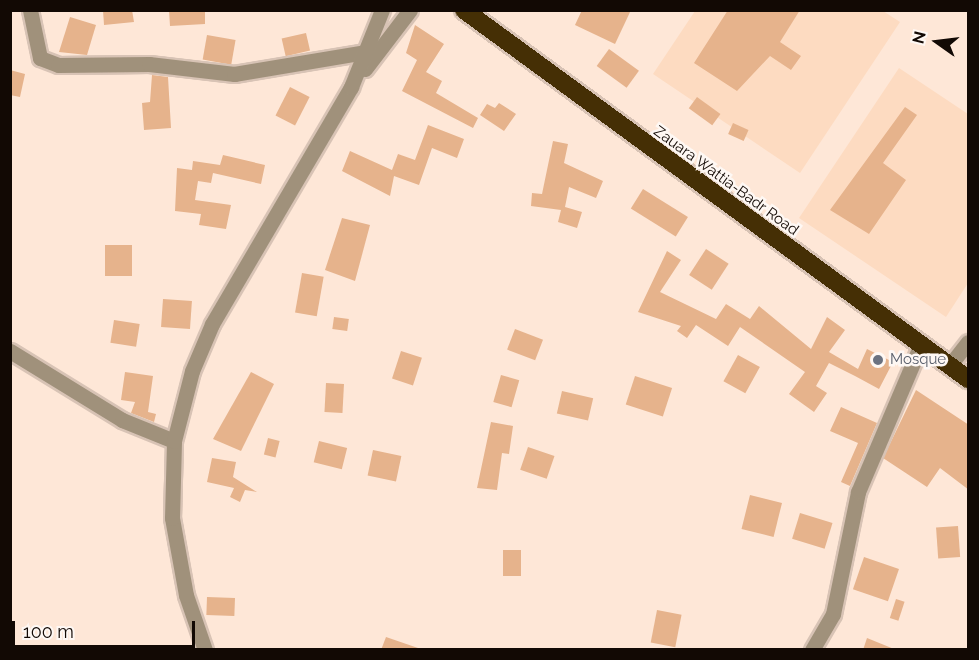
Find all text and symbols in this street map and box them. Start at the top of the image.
north arrow [907,12,967,72]
text: N [908,29,930,46]
street label: Zauara Wattia-Badr Road [650,122,802,240]
place label: Mosque [890,351,946,369]
marker: Mosque [871,353,885,367]
scale bar [15,609,198,647]
text: 100 m [23,621,74,642]

